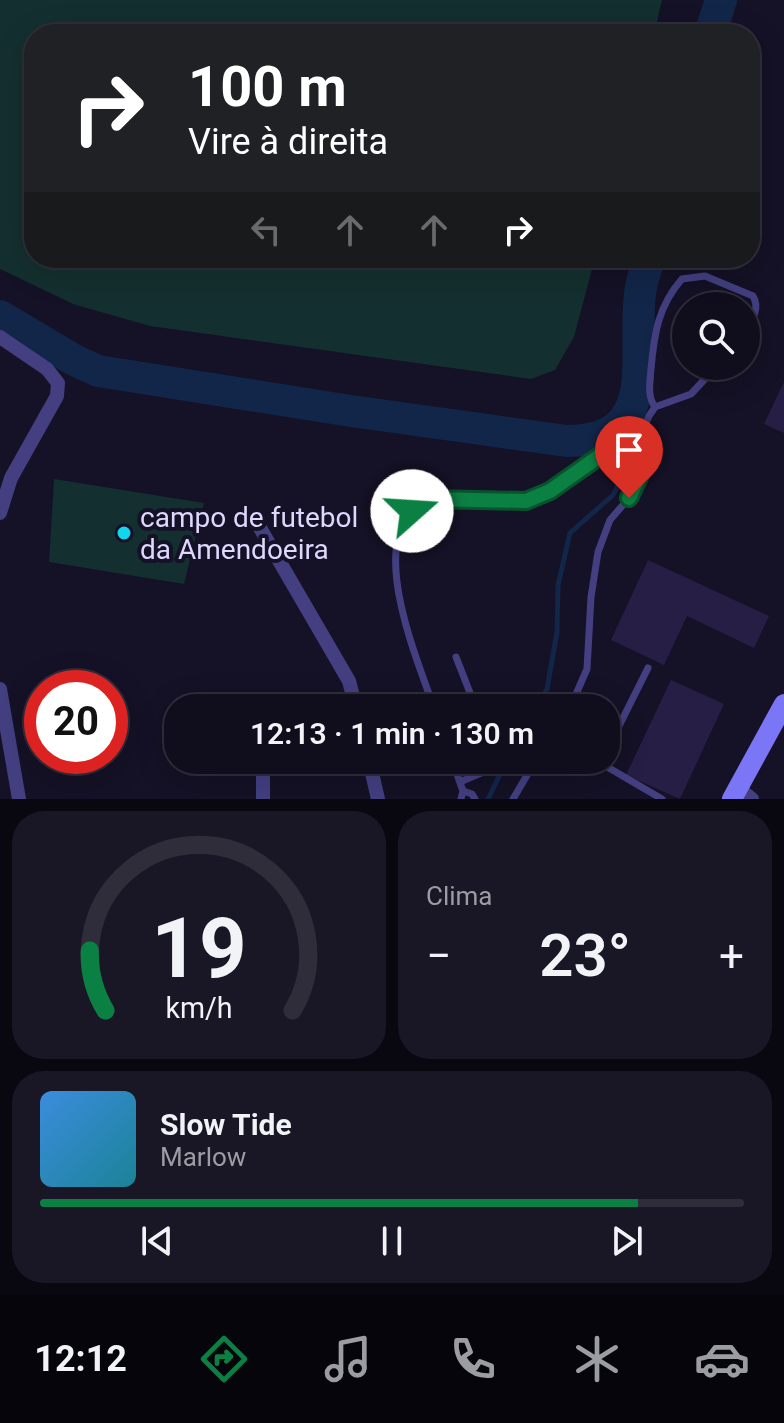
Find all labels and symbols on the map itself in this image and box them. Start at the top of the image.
pin [595,416,663,498]
position arrow [370,469,454,553]
place label: campo de futebol da Amendoeira [140,501,358,566]
marker: campo de futebol da Amendoeira [115,524,133,542]
speed limit sign: 20 [24,670,128,774]

